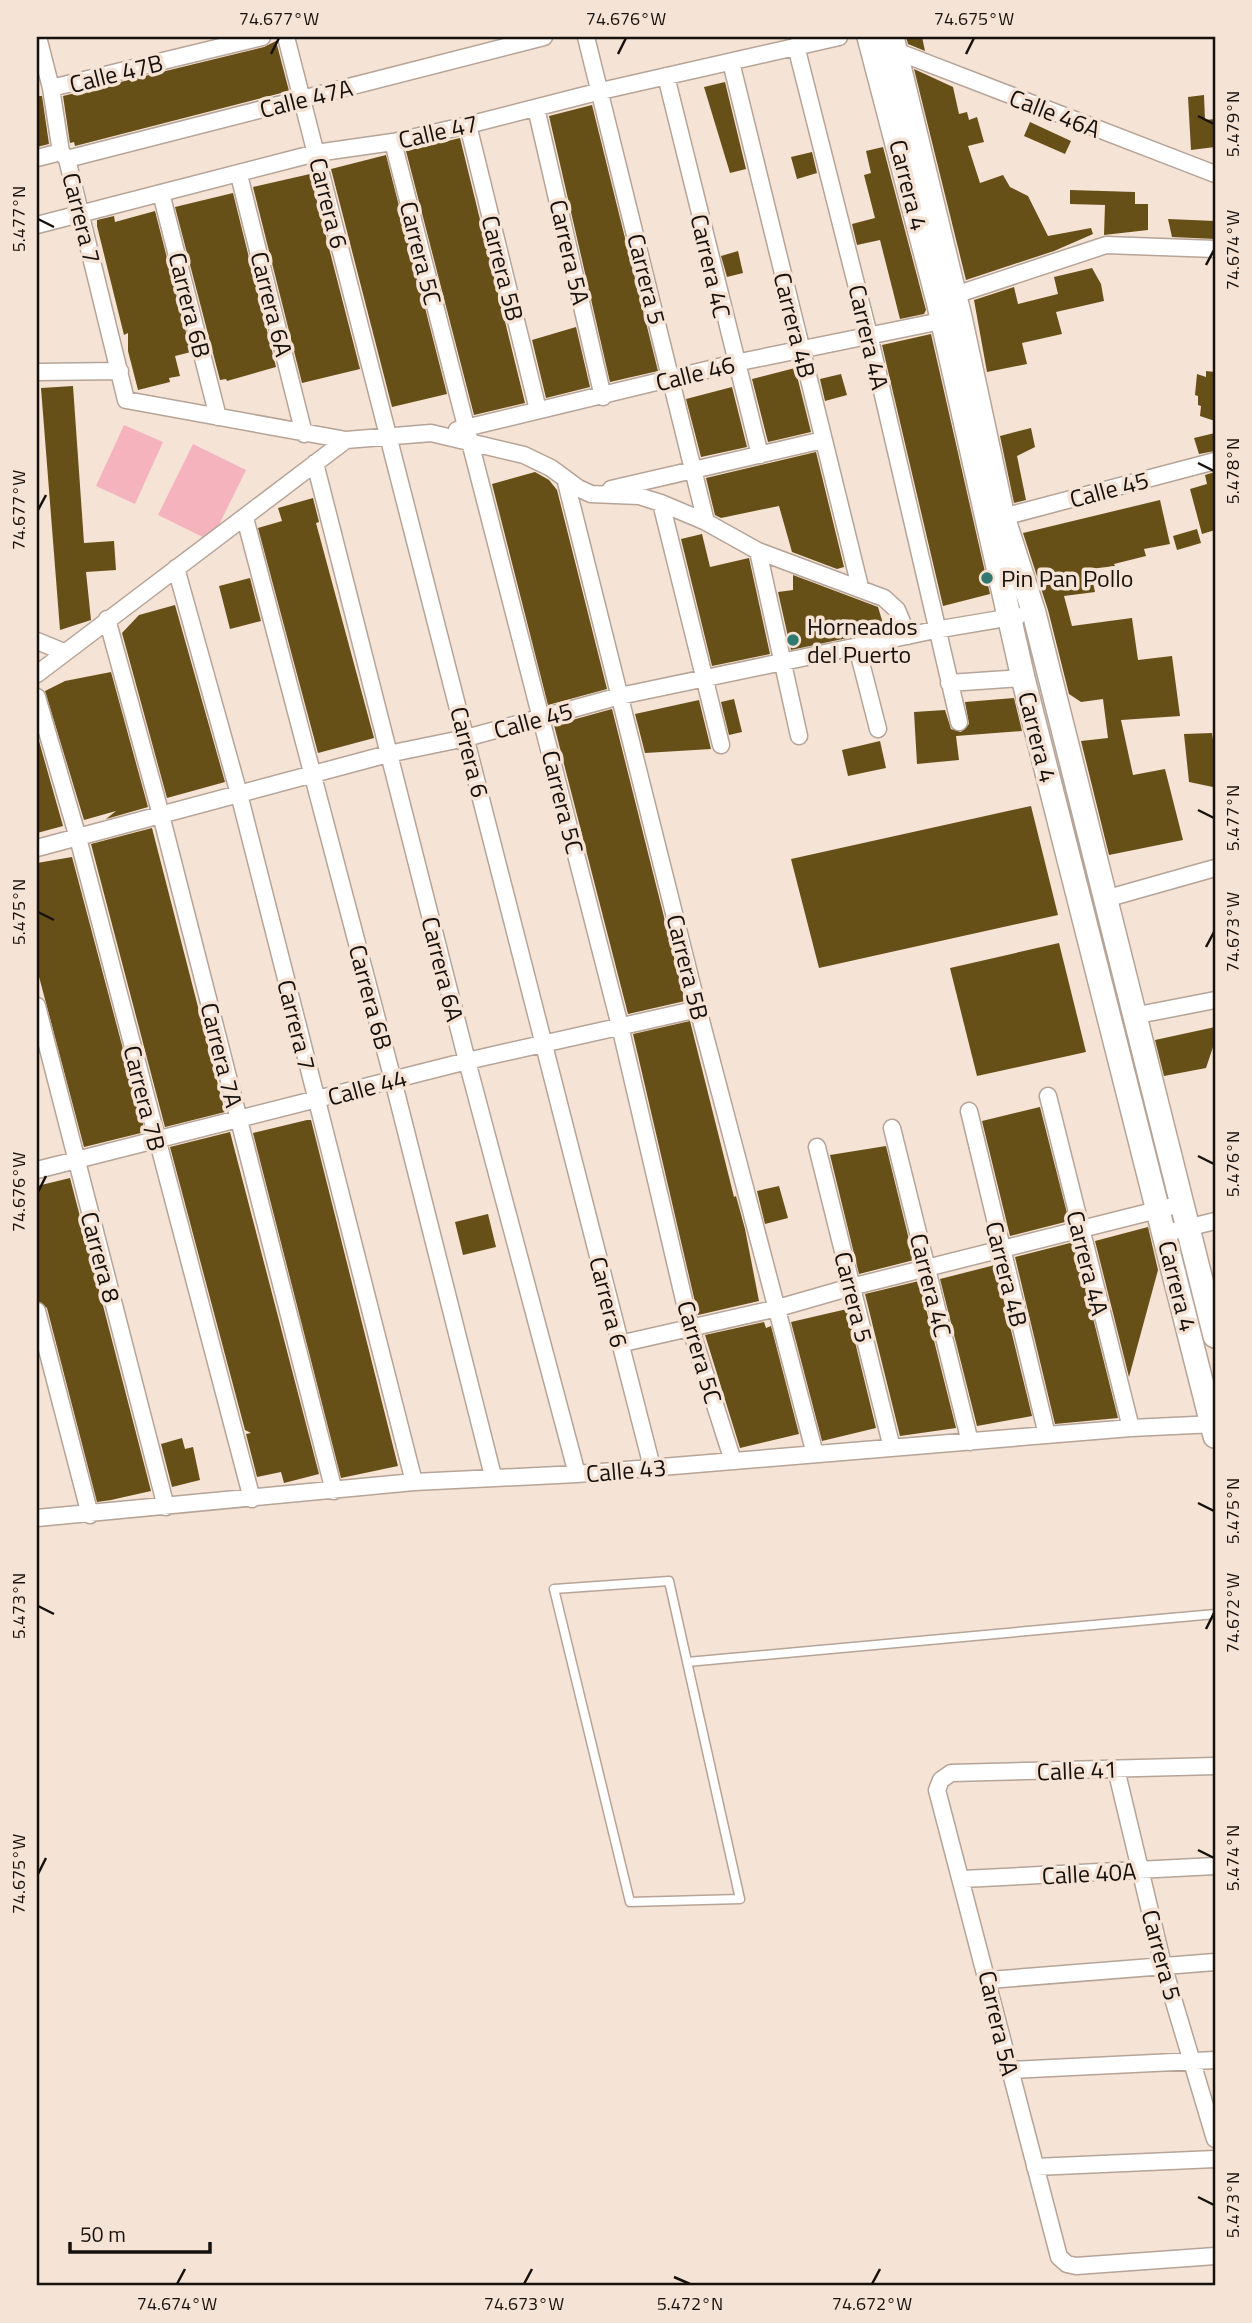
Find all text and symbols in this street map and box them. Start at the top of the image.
text: 74.677°W [239,5,319,32]
text: 74.676°W [586,5,666,32]
text: 74.675°W [934,5,1014,32]
street label: Calle 47B [65,44,167,102]
street label: Calle 47A [256,69,356,127]
street label: Calle 46A [1004,79,1106,147]
text: 5.479°N [1219,91,1246,157]
street label: Calle 47 [395,104,481,158]
street label: Carrera 4 [880,136,938,234]
street label: Carrera 6 [300,154,358,252]
street label: Carrera 7 [53,169,111,267]
text: 5.477°N [5,186,32,252]
street label: Carrera 5A [540,196,600,308]
street label: Carrera 5C [391,197,451,309]
street label: Carrera 4C [682,210,740,322]
text: 74.674°W [1219,210,1246,290]
street label: Carrera 5B [473,212,533,324]
street label: Carrera 5 [618,230,676,328]
street label: Carrera 6A [242,248,302,360]
street label: Carrera 6B [160,249,220,361]
street label: Carrera 4B [765,269,825,381]
street label: Carrera 4A [839,281,899,393]
street label: Calle 46 [652,346,738,400]
text: 5.478°N [1219,438,1246,504]
street label: Calle 45 [1065,461,1153,517]
text: 74.677°W [5,470,32,550]
place label: Pin Pan Pollo [1001,560,1134,596]
marker: Pin Pan Pollo [979,570,995,586]
place label: Horneados del Puerto [807,608,918,672]
marker: Horneados del Puerto [785,632,801,648]
street label: Carrera 4 [1009,688,1067,786]
street label: Calle 45 [489,692,577,748]
street label: Carrera 6 [441,703,499,801]
street label: Carrera 5C [533,746,593,858]
text: 5.477°N [1219,785,1246,851]
text: 5.475°N [5,879,32,945]
text: 74.673°W [1219,892,1246,972]
street label: Carrera 5B [658,911,718,1023]
street label: Carrera 6A [413,913,473,1025]
street label: Carrera 6B [340,940,402,1054]
street label: Carrera 7 [268,976,326,1074]
street label: Carrera 7A [192,999,252,1111]
street label: Carrera 7B [115,1042,175,1154]
street label: Calle 44 [323,1059,411,1115]
text: 5.476°N [1219,1131,1246,1197]
text: 74.676°W [5,1152,32,1232]
street label: Carrera 4A [1058,1207,1118,1319]
street label: Carrera 8 [72,1208,130,1306]
street label: Carrera 4B [977,1218,1037,1330]
street label: Carrera 4C [901,1229,961,1341]
street label: Carrera 4 [1149,1237,1207,1335]
street label: Carrera 5 [825,1248,883,1346]
street label: Carrera 6 [580,1253,638,1351]
street label: Carrera 5C [668,1296,732,1408]
street label: Calle 43 [584,1449,668,1491]
text: 5.475°N [1219,1478,1246,1544]
text: 5.473°N [5,1573,32,1639]
text: 74.672°W [1219,1573,1246,1653]
street label: Calle 41 [1036,1751,1118,1789]
text: 5.474°N [1219,1825,1246,1891]
text: 74.675°W [5,1834,32,1914]
street label: Calle 40A [1041,1853,1137,1893]
street label: Carrera 5 [1133,1906,1191,2004]
street label: Carrera 5A [969,1967,1029,2079]
text: 5.473°N [1219,2172,1246,2238]
scale bar [70,2211,210,2255]
text: 50 m [80,2218,126,2250]
text: 74.674°W [137,2290,217,2317]
text: 74.673°W [484,2290,564,2317]
text: 5.472°N [657,2290,723,2317]
text: 74.672°W [832,2290,912,2317]

